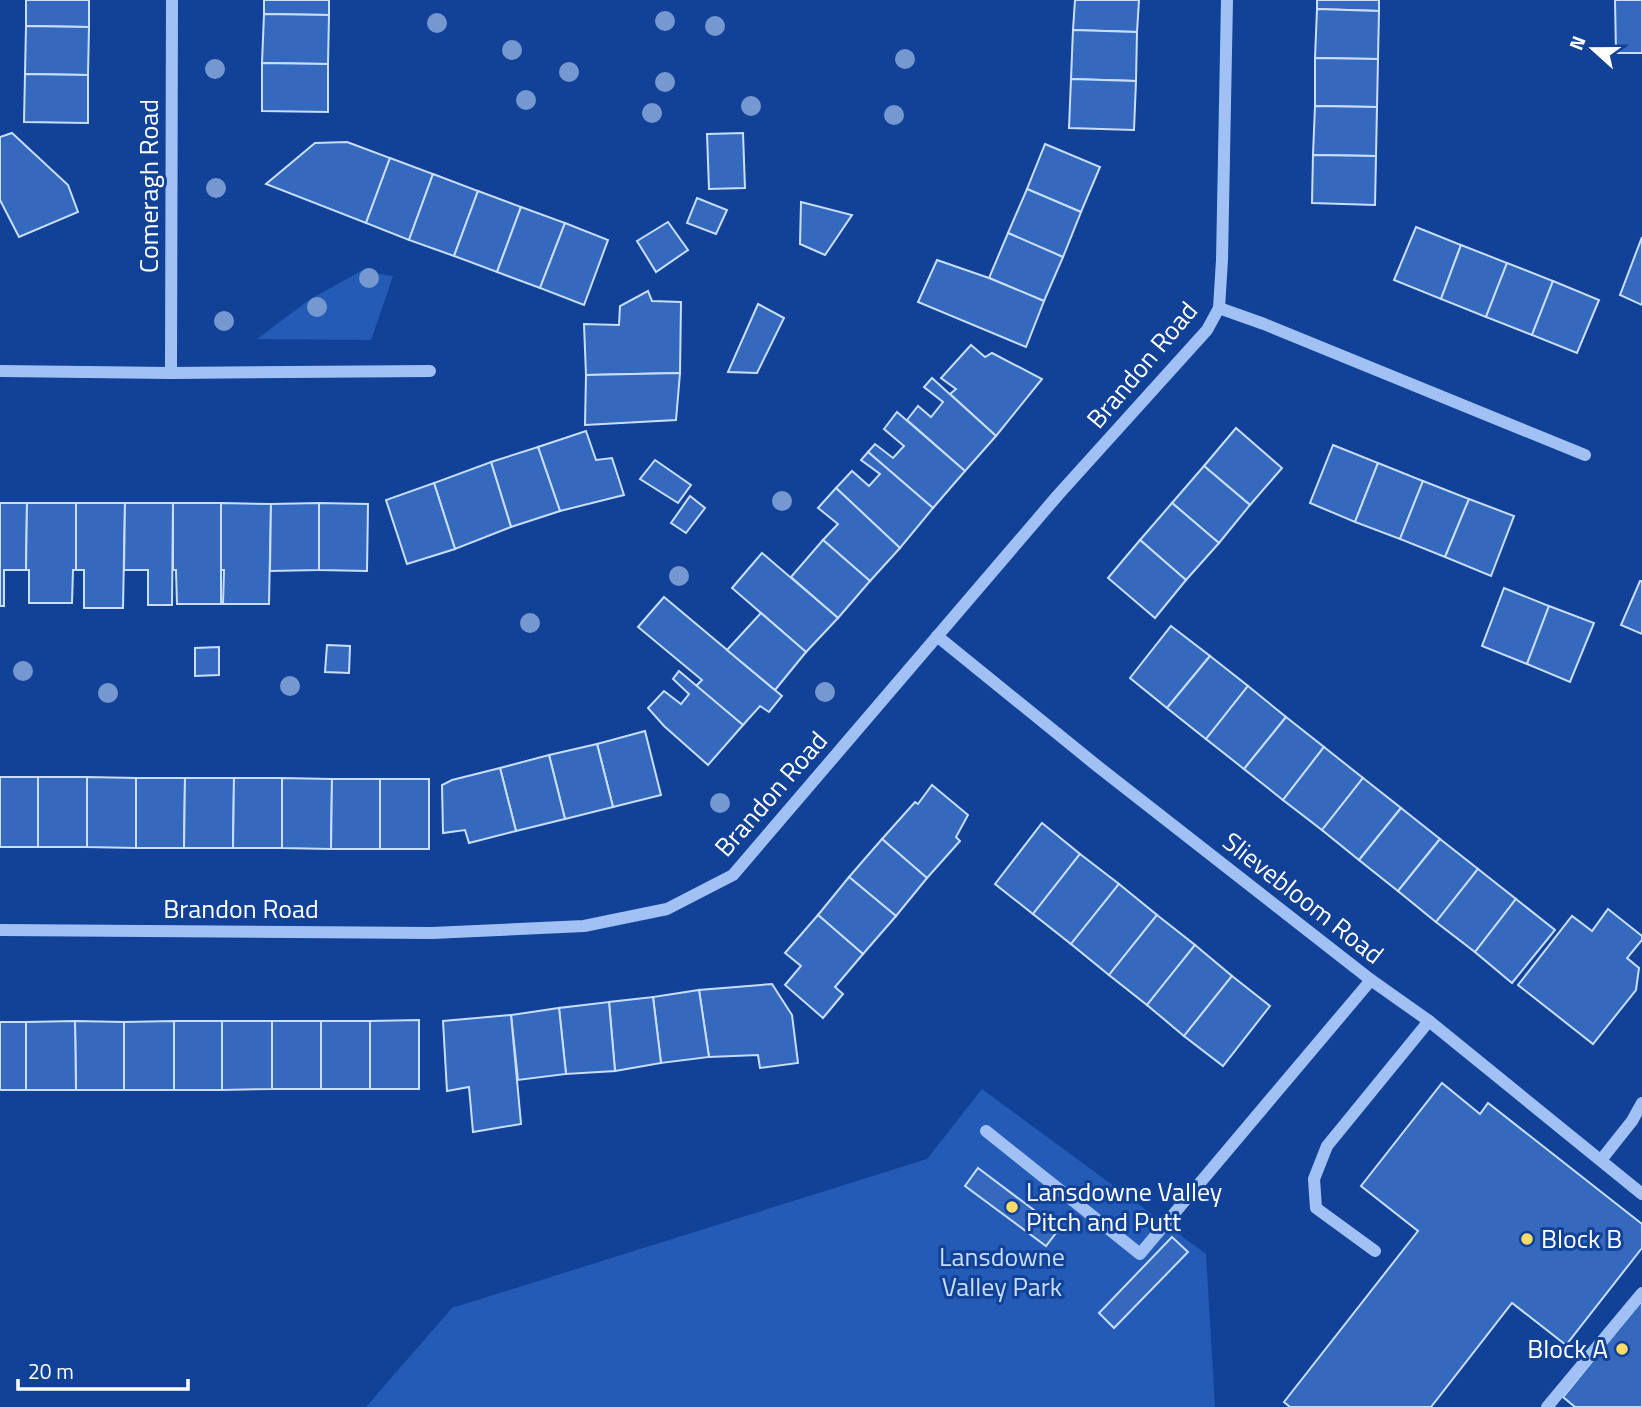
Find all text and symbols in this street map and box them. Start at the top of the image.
north arrow [1558,14,1628,84]
text: N [1561,31,1593,54]
street label: Comeragh Road [129,99,168,273]
street label: Brandon Road [1077,293,1207,437]
street label: Brandon Road [705,722,836,865]
street label: Slievebloom Road [1214,822,1392,973]
street label: Brandon Road [163,889,319,928]
place label: Lansdowne Valley Pitch and Putt [1026,1172,1222,1241]
marker: Lansdowne Valley Pitch and Putt [1004,1199,1020,1215]
place label: Block B [1541,1219,1622,1258]
marker: Block B [1519,1231,1535,1247]
park label: Lansdowne Valley Park [939,1237,1065,1306]
place label: Block A [1527,1329,1608,1368]
marker: Block A [1614,1341,1630,1357]
scale bar [18,1348,187,1392]
text: 20 m [28,1355,74,1387]

